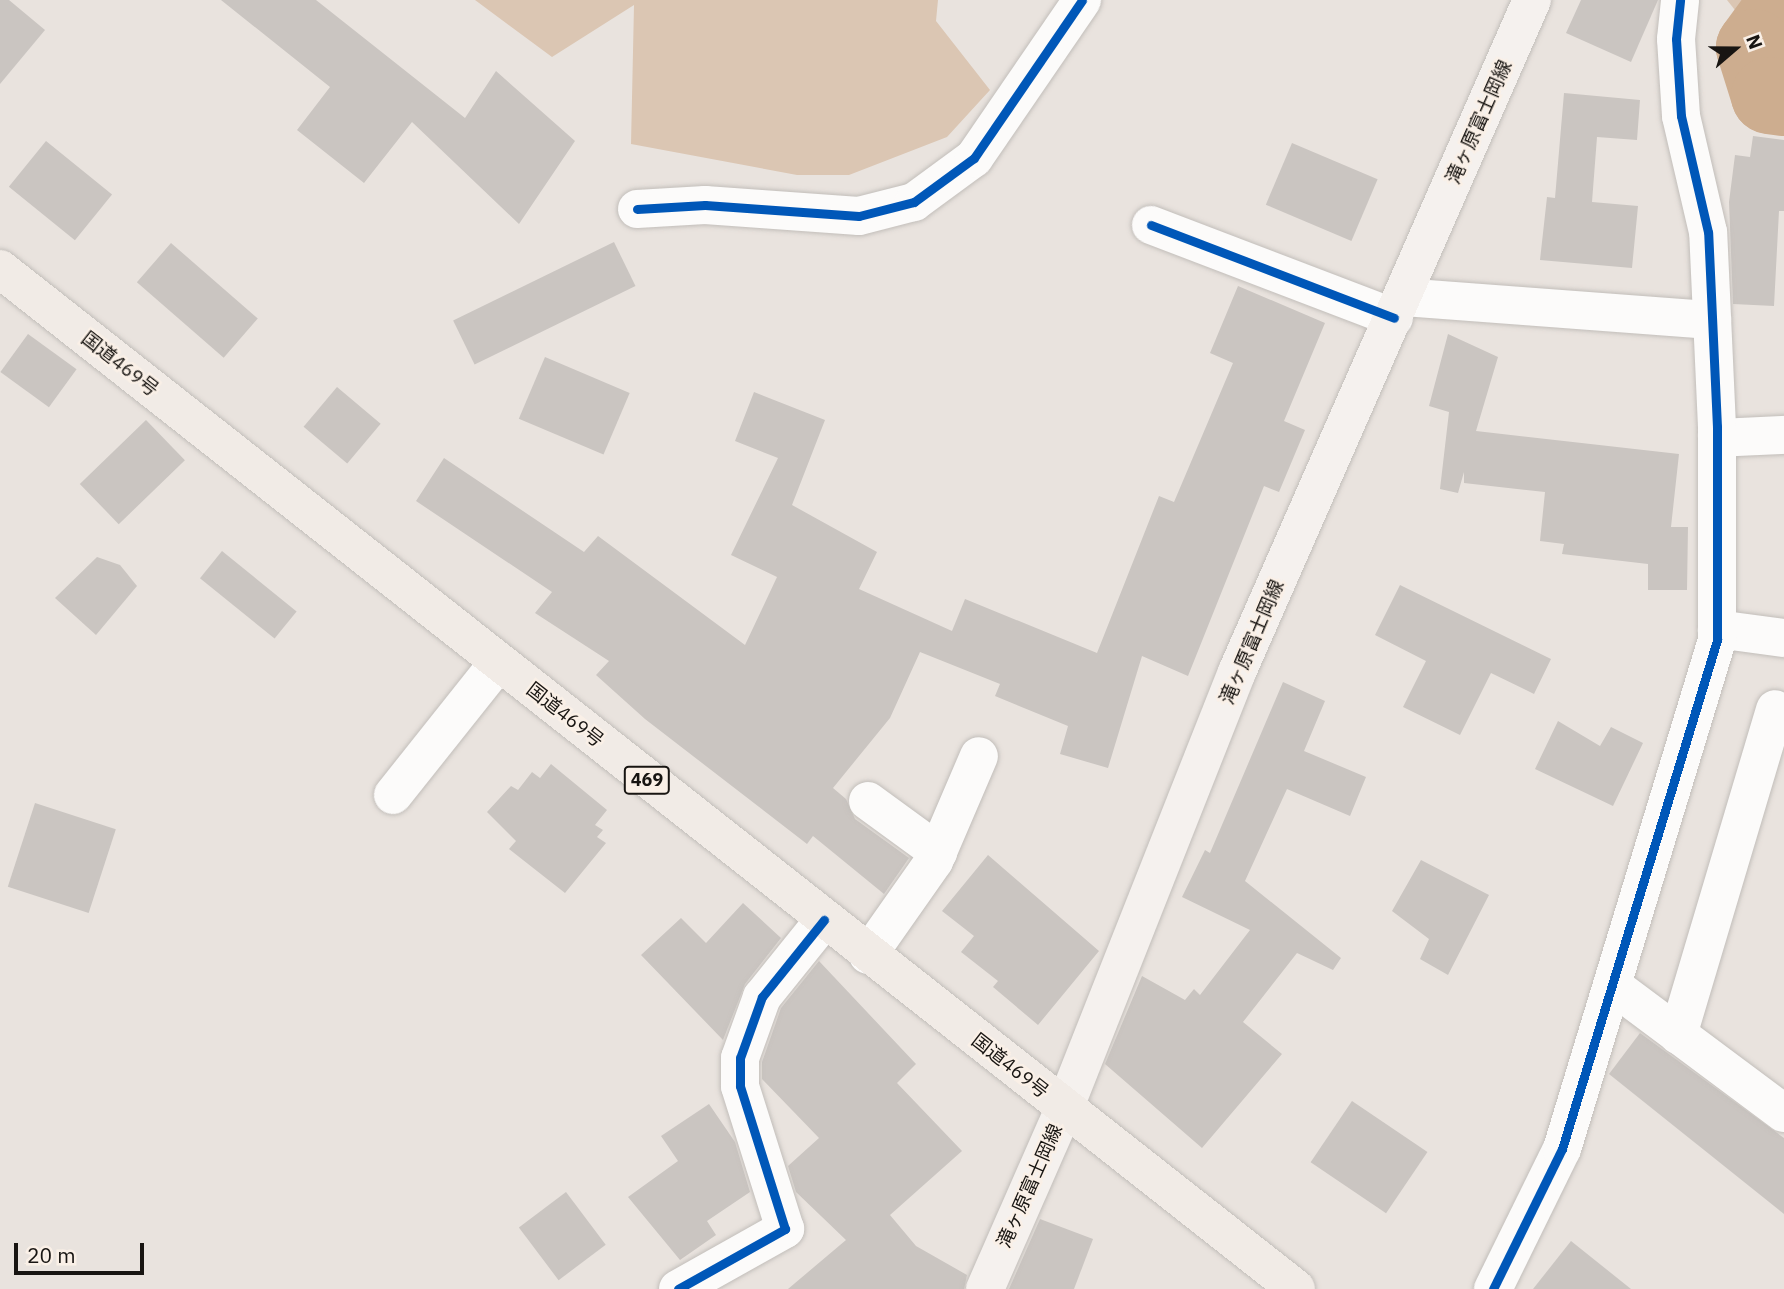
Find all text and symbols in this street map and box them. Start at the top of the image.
north arrow [1700,14,1770,84]
text: N [1741,31,1768,52]
street label: 滝ヶ原富士岡線 [1442,57,1516,187]
street label: 国道469号 [77,327,163,401]
street label: 滝ヶ原富士岡線 [1216,576,1288,708]
street label: 国道469号 [522,678,608,752]
road number: 469 [622,766,672,794]
street label: 国道469号 [967,1029,1053,1103]
street label: 滝ヶ原富士岡線 [993,1121,1067,1251]
scale bar [18,1230,147,1274]
text: 20 m [27,1241,76,1269]

